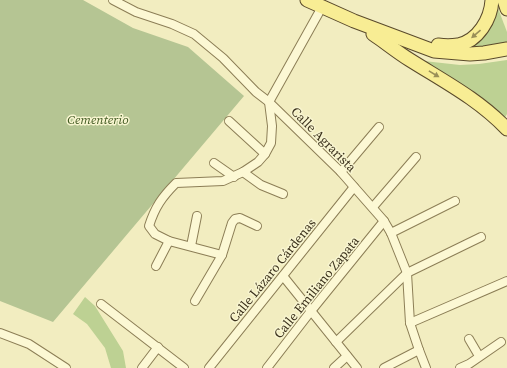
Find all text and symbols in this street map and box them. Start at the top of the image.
one-way arrow [471,29,481,38]
one-way arrow [428,70,440,77]
street label: Calle Agrarista [287,103,360,176]
park label: Cementerio [67,111,129,128]
street label: Calle Lázaro Cárdenas [225,215,320,326]
street label: Calle Emiliano Zapata [270,232,363,342]

